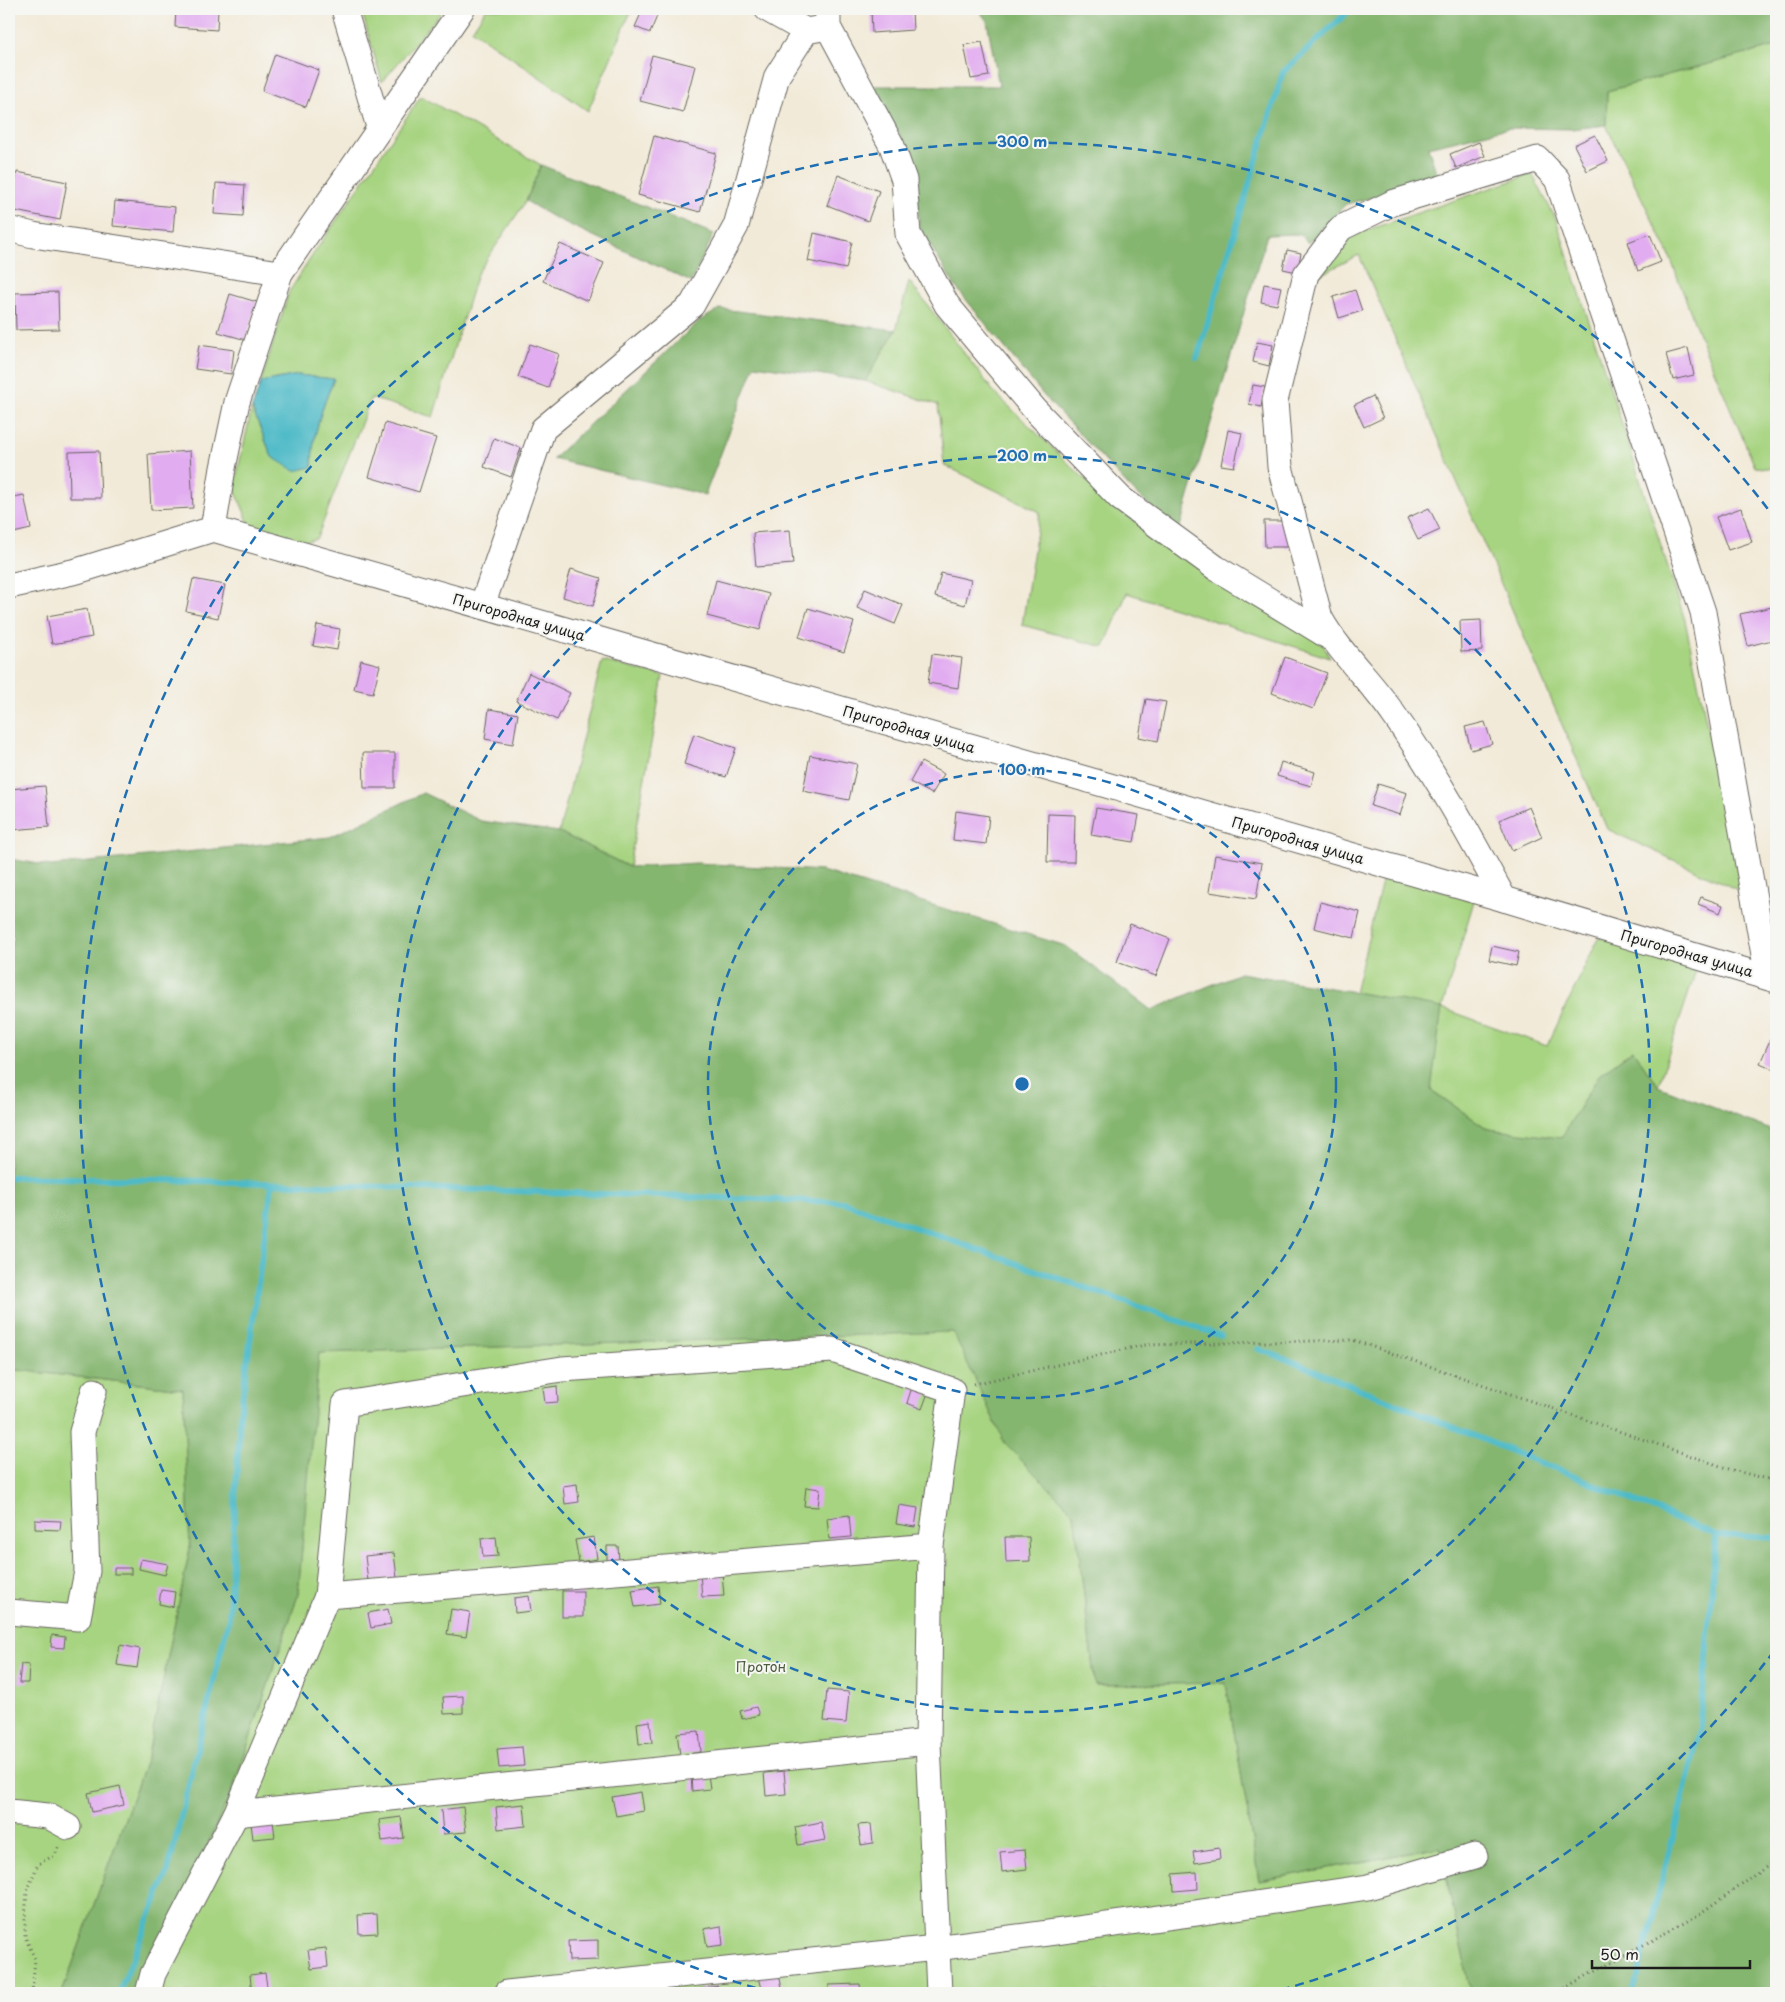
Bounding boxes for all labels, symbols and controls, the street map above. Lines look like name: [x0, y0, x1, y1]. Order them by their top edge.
text: 300 m: [997, 129, 1047, 152]
text: 200 m: [997, 443, 1047, 466]
street label: Пригородная улица: [450, 588, 588, 646]
street label: Пригородная улица: [840, 700, 978, 758]
text: 100 m: [999, 757, 1045, 780]
street label: Пригородная улица: [1229, 811, 1367, 869]
street label: Пригородная улица: [1618, 924, 1756, 982]
centre of rings: [1013, 1075, 1031, 1093]
park label: Протон: [736, 1656, 786, 1677]
scale bar: [1592, 1937, 1750, 1969]
text: 50 m: [1600, 1942, 1639, 1965]

